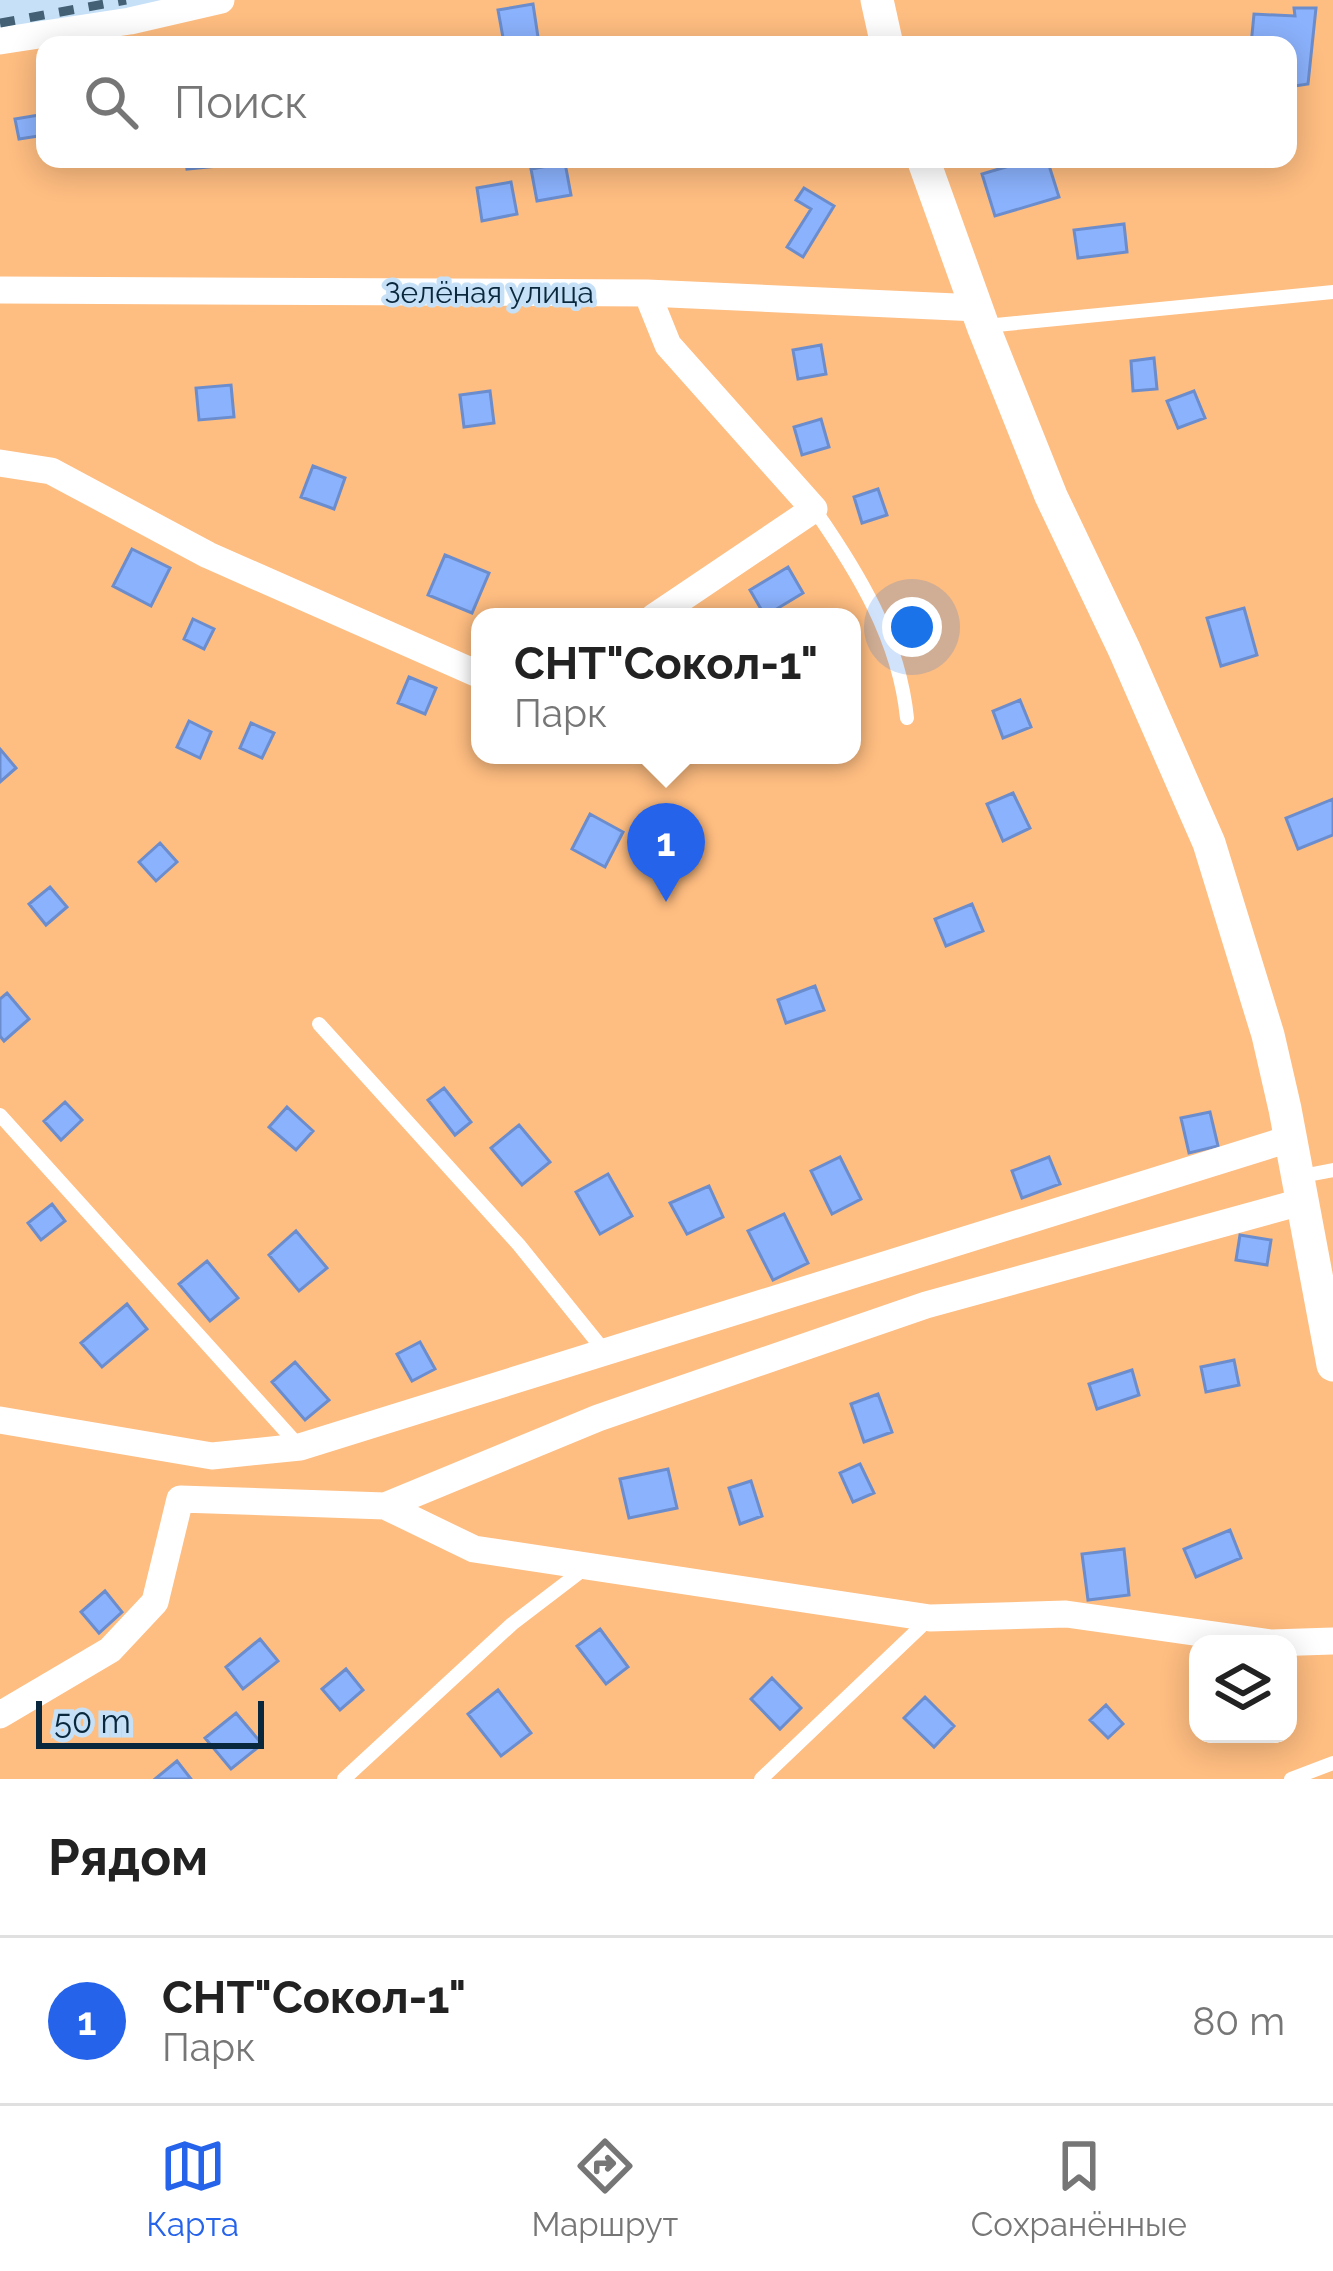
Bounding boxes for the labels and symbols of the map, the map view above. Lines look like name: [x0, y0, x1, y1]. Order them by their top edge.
street label: Зелёная улица: [384, 275, 594, 310]
your location: [882, 597, 942, 657]
pin: 1: [627, 803, 705, 902]
scale bar: [36, 1695, 264, 1748]

